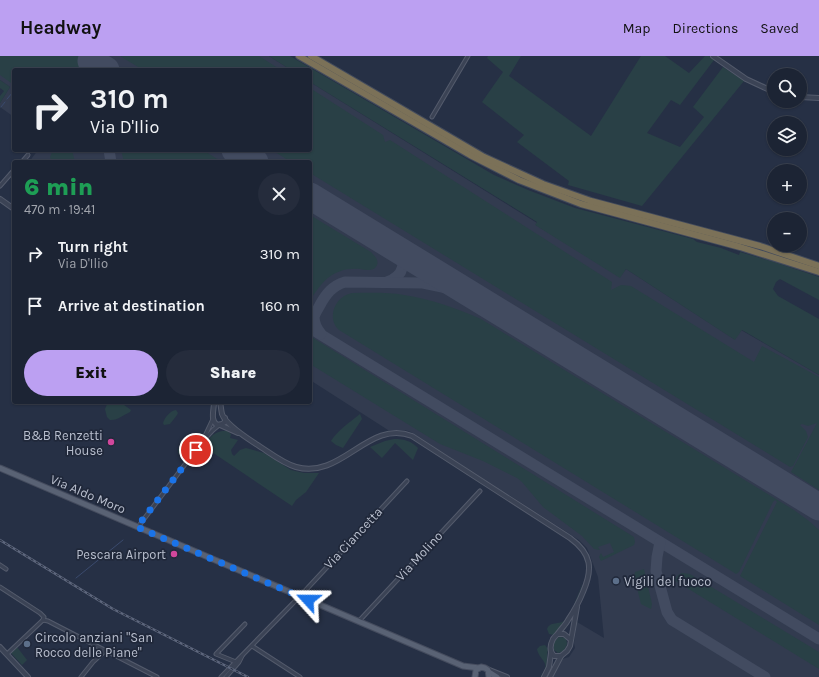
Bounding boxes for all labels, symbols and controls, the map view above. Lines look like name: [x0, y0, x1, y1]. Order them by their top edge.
text: Headway: [20, 17, 101, 39]
text: Map: [623, 20, 651, 37]
text: Directions: [673, 20, 738, 37]
text: Saved: [760, 20, 799, 37]
map controls: [767, 68, 807, 252]
button: search: [767, 68, 807, 108]
text: 310 m: [90, 82, 169, 115]
icon: right: [24, 84, 76, 136]
text: Via D'Ilio: [90, 116, 159, 138]
button: layers: [767, 116, 807, 156]
button: +: [767, 164, 807, 204]
text: 6 min: [24, 173, 93, 201]
button: close: [258, 173, 300, 215]
text: 470 m · 19:41: [24, 202, 95, 217]
button: −: [767, 212, 807, 252]
text: Turn right: [58, 238, 128, 256]
icon: right: [24, 243, 46, 265]
text: 310 m: [260, 245, 300, 263]
text: Via D'Ilio: [58, 256, 108, 271]
icon: arrive: [24, 295, 46, 317]
text: Arrive at destination: [58, 297, 205, 315]
text: 160 m: [260, 297, 300, 315]
button: Exit: [24, 350, 158, 396]
button: Share: [166, 350, 300, 396]
place label: B&B Renzetti House: [23, 428, 103, 458]
pin: [179, 433, 213, 467]
marker: B&B Renzetti House: [106, 437, 116, 447]
icon: arrive: [185, 439, 207, 461]
street label: Via Aldo Moro: [48, 471, 128, 517]
street label: Via Ciancetta: [321, 504, 385, 572]
street label: Via Molino: [392, 528, 446, 584]
place label: Pescara Airport: [76, 547, 166, 562]
marker: Pescara Airport: [169, 549, 179, 559]
place label: Vigili del fuoco: [624, 574, 711, 589]
marker: Vigili del fuoco: [611, 576, 621, 586]
position arrow: [287, 579, 329, 621]
place label: Circolo anziani "San Rocco delle Piane": [35, 630, 153, 660]
marker: Circolo anziani "San Rocco delle Piane": [22, 639, 32, 649]

